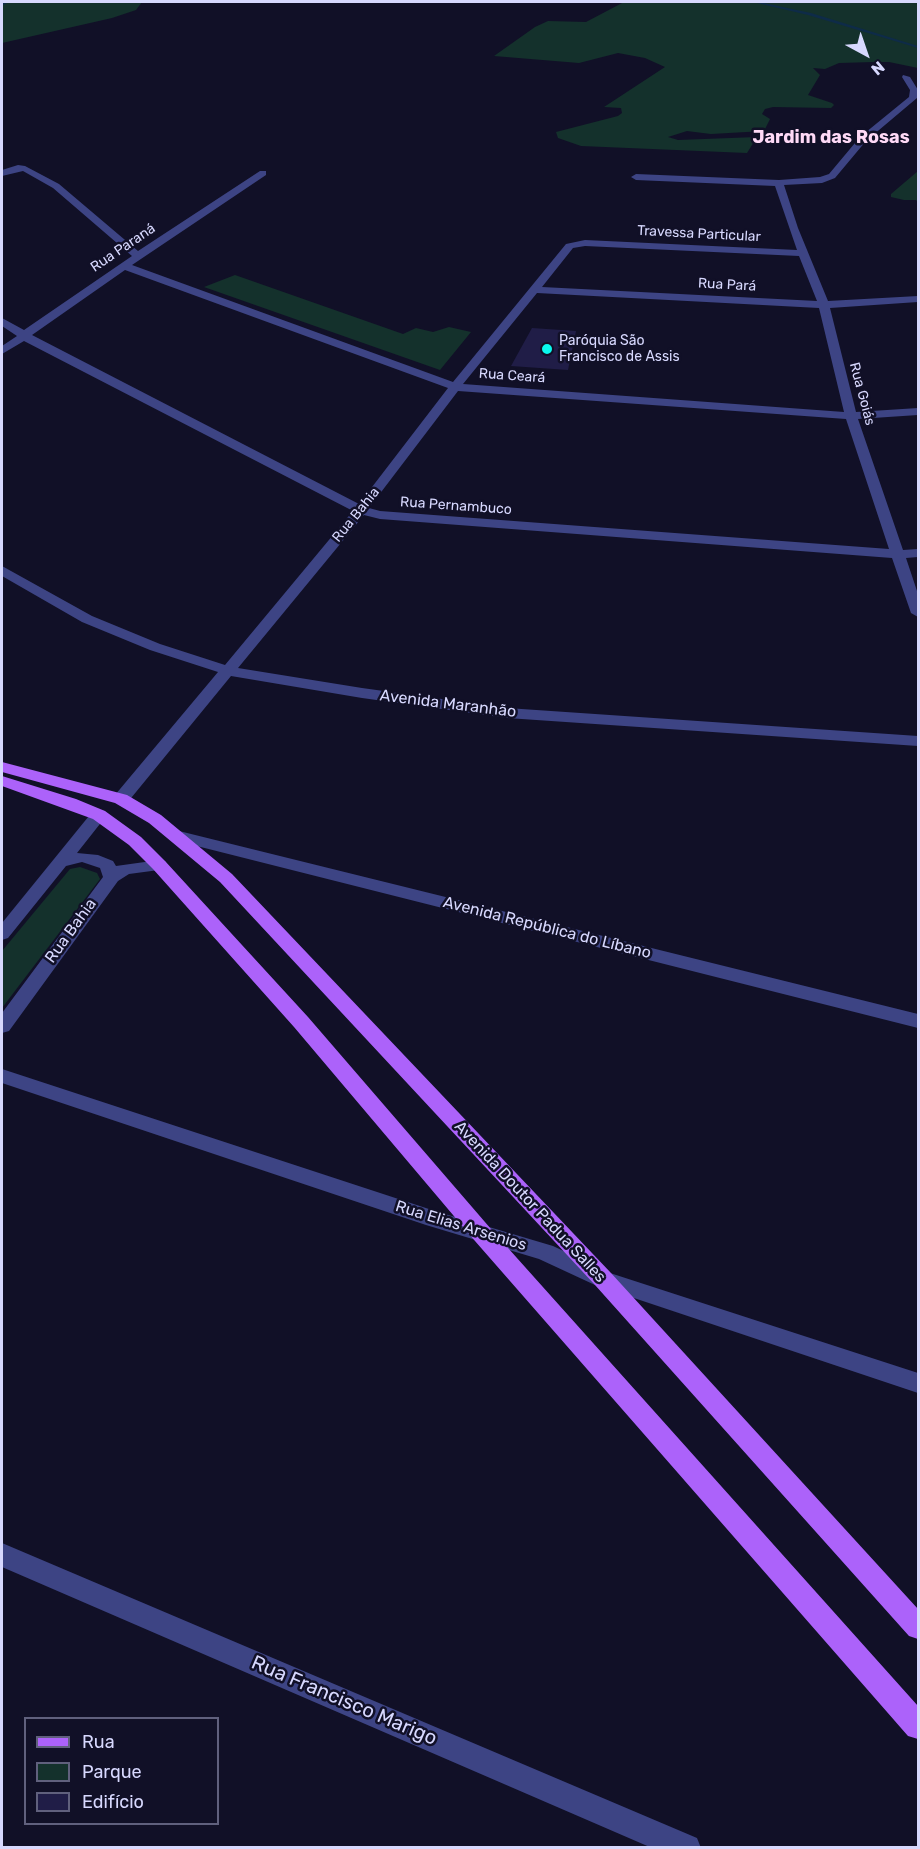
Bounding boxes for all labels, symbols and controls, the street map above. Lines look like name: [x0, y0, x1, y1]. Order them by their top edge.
north arrow: [836, 24, 896, 84]
text: N: [867, 57, 888, 79]
district label: Jardim das Rosas: [752, 127, 910, 149]
street label: Rua Paraná: [87, 220, 159, 276]
street label: Travessa Particular: [637, 222, 761, 246]
street label: Rua Pará: [697, 275, 757, 295]
place label: Paróquia São Francisco de Assis: [559, 333, 680, 366]
marker: Paróquia São Francisco de Assis: [540, 342, 554, 356]
street label: Rua Goiás: [846, 361, 878, 427]
street label: Rua Ceará: [478, 365, 546, 387]
street label: Rua Bahia: [329, 484, 383, 546]
street label: Rua Pernambuco: [400, 494, 512, 518]
street label: Avenida Maranhão: [379, 686, 517, 722]
street label: Avenida República do Líbano: [441, 893, 653, 963]
street label: Rua Bahia: [41, 895, 101, 967]
street label: Avenida Doutor Padua Salles: [450, 1117, 610, 1287]
street label: Rua Elias Arsenios: [393, 1197, 529, 1255]
street label: Rua Francisco Marigo: [248, 1651, 440, 1751]
legend: [24, 1717, 219, 1825]
text: Rua: [82, 1731, 115, 1753]
text: Parque: [82, 1761, 142, 1783]
text: Edifício: [82, 1791, 144, 1813]

